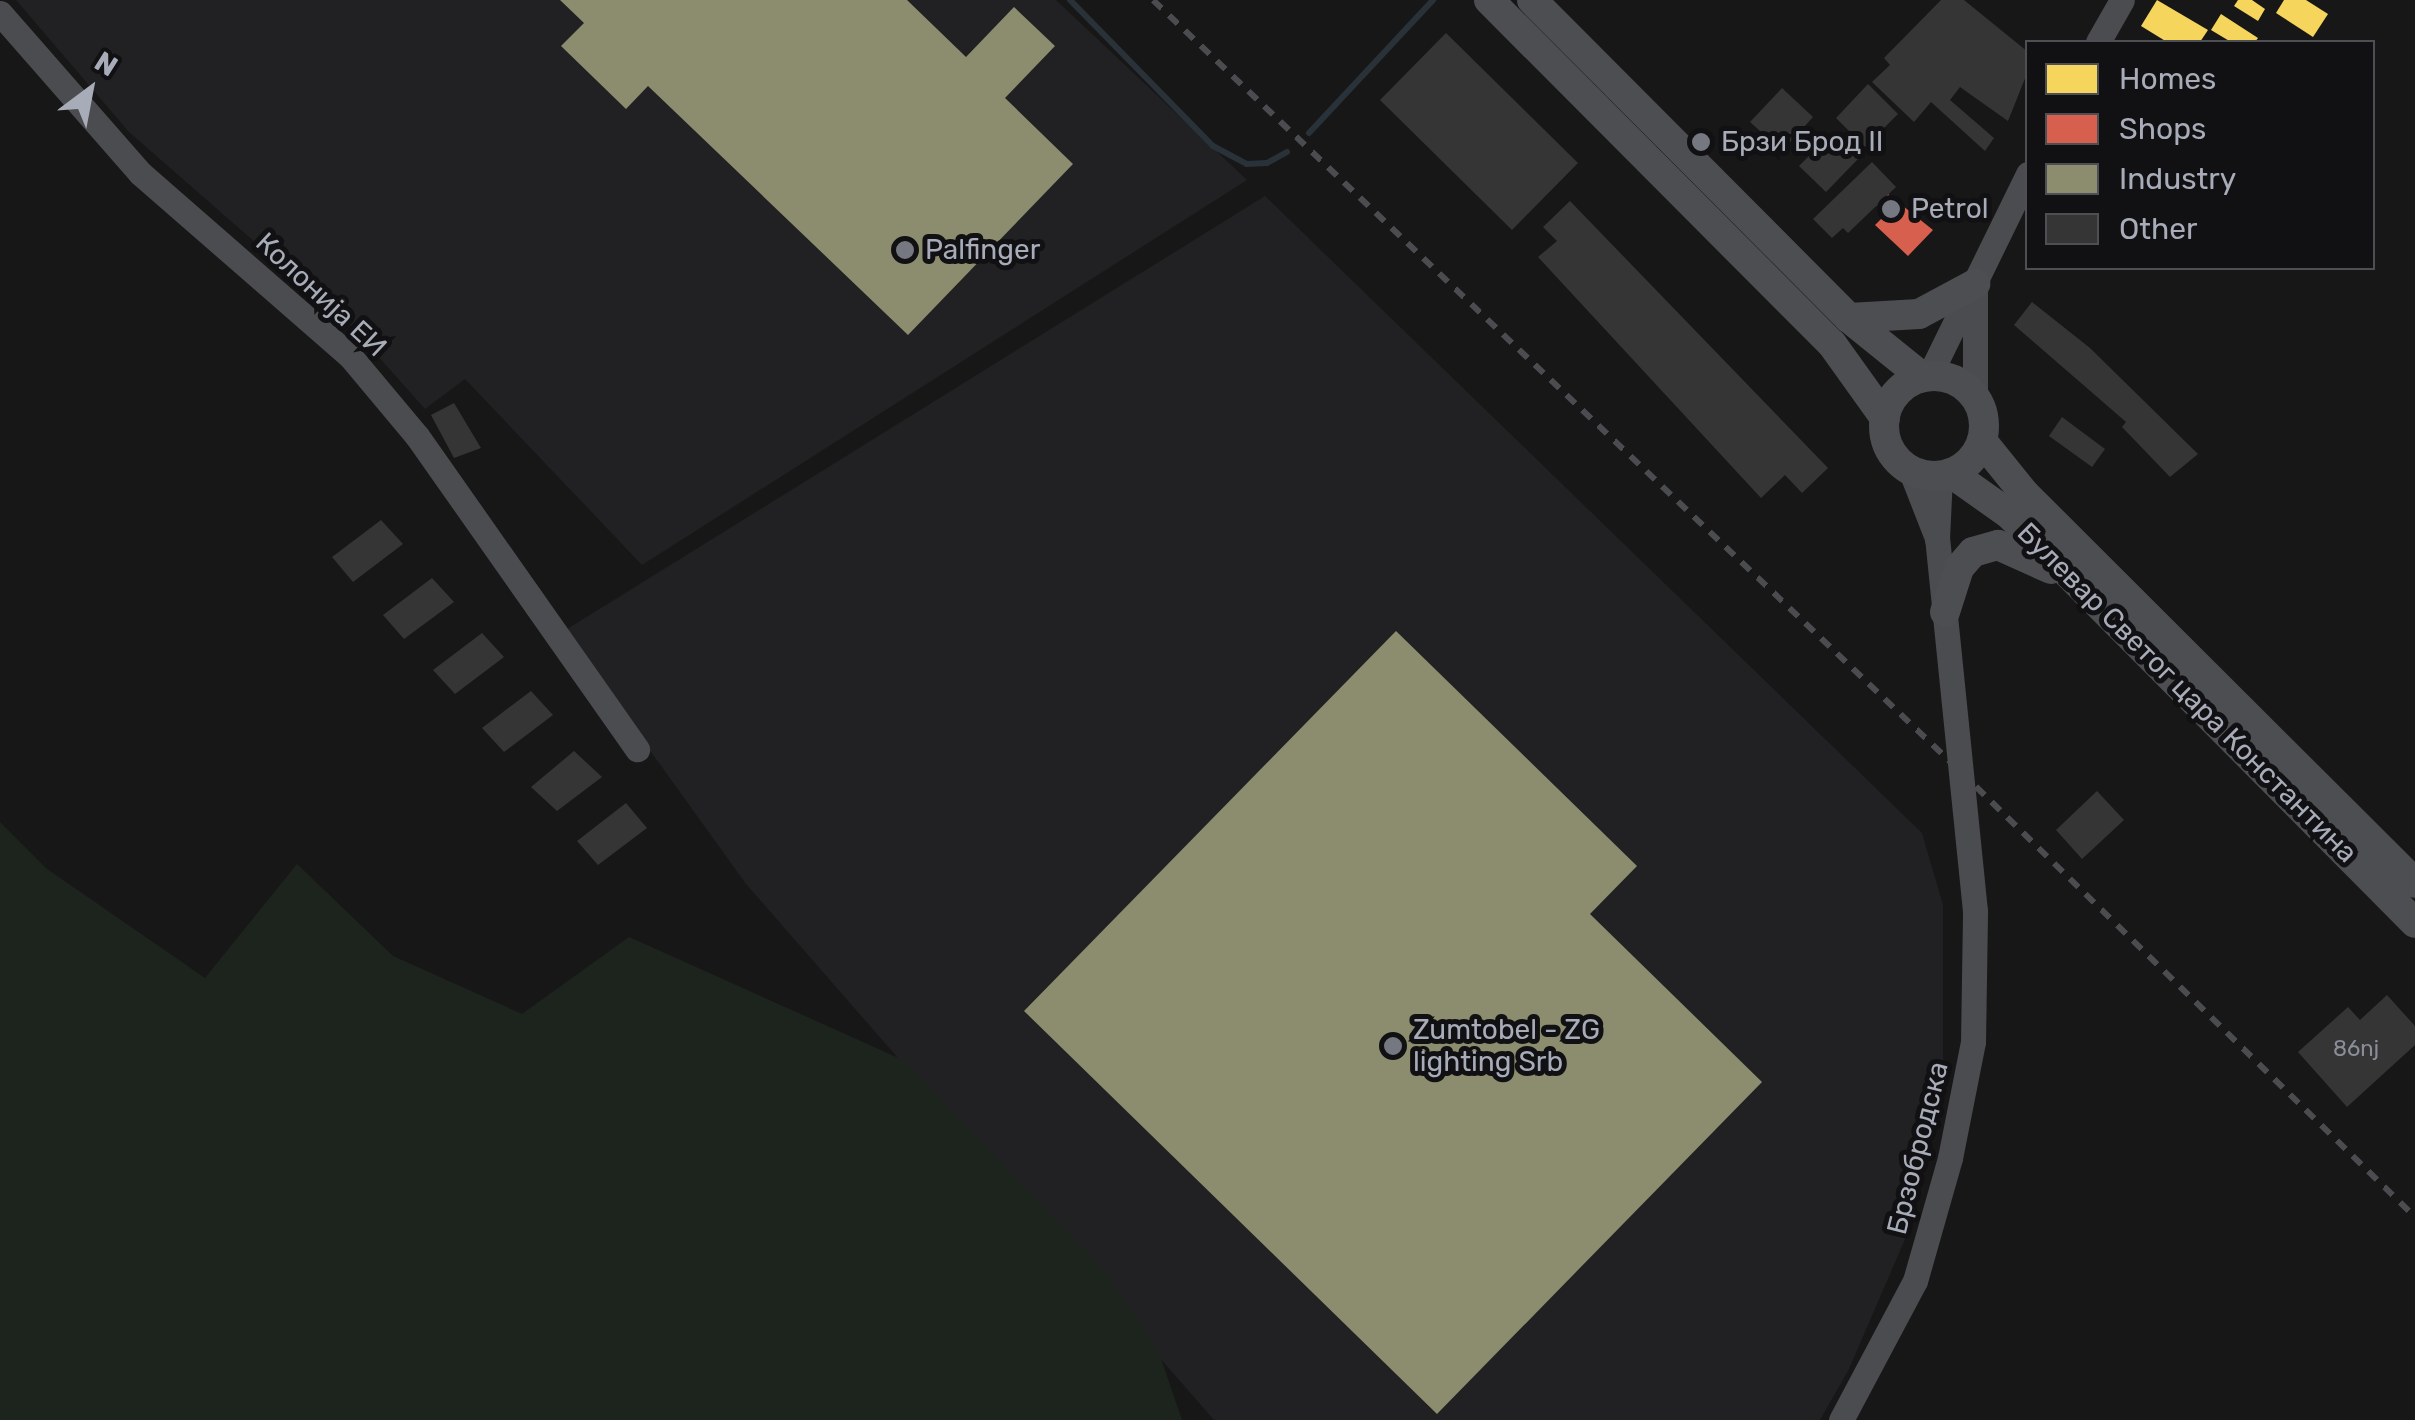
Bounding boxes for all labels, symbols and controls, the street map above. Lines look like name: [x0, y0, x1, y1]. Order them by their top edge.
north arrow: [40, 40, 140, 140]
legend: [2025, 40, 2375, 270]
text: N: [89, 45, 123, 83]
text: Homes: [2119, 61, 2216, 97]
text: Shops: [2119, 111, 2206, 147]
place label: Брзи Брод II: [1721, 125, 1883, 159]
marker: Брзи Брод II: [1690, 131, 1712, 153]
text: Industry: [2119, 161, 2236, 197]
place label: Petrol: [1911, 192, 1989, 226]
marker: Petrol: [1880, 198, 1902, 220]
text: Other: [2119, 211, 2198, 247]
street label: Колонија ЕИ: [249, 226, 393, 364]
place label: Palfinger: [925, 233, 1040, 267]
marker: Palfinger: [894, 239, 916, 261]
street label: Булевар Светог цара Константина: [2010, 516, 2364, 870]
place label: Zumtobel - ZG lighting Srb: [1413, 1013, 1600, 1079]
marker: Zumtobel - ZG lighting Srb: [1382, 1035, 1404, 1057]
house number: 86nj: [2333, 1036, 2379, 1062]
street label: Брзобродска: [1880, 1058, 1956, 1238]

